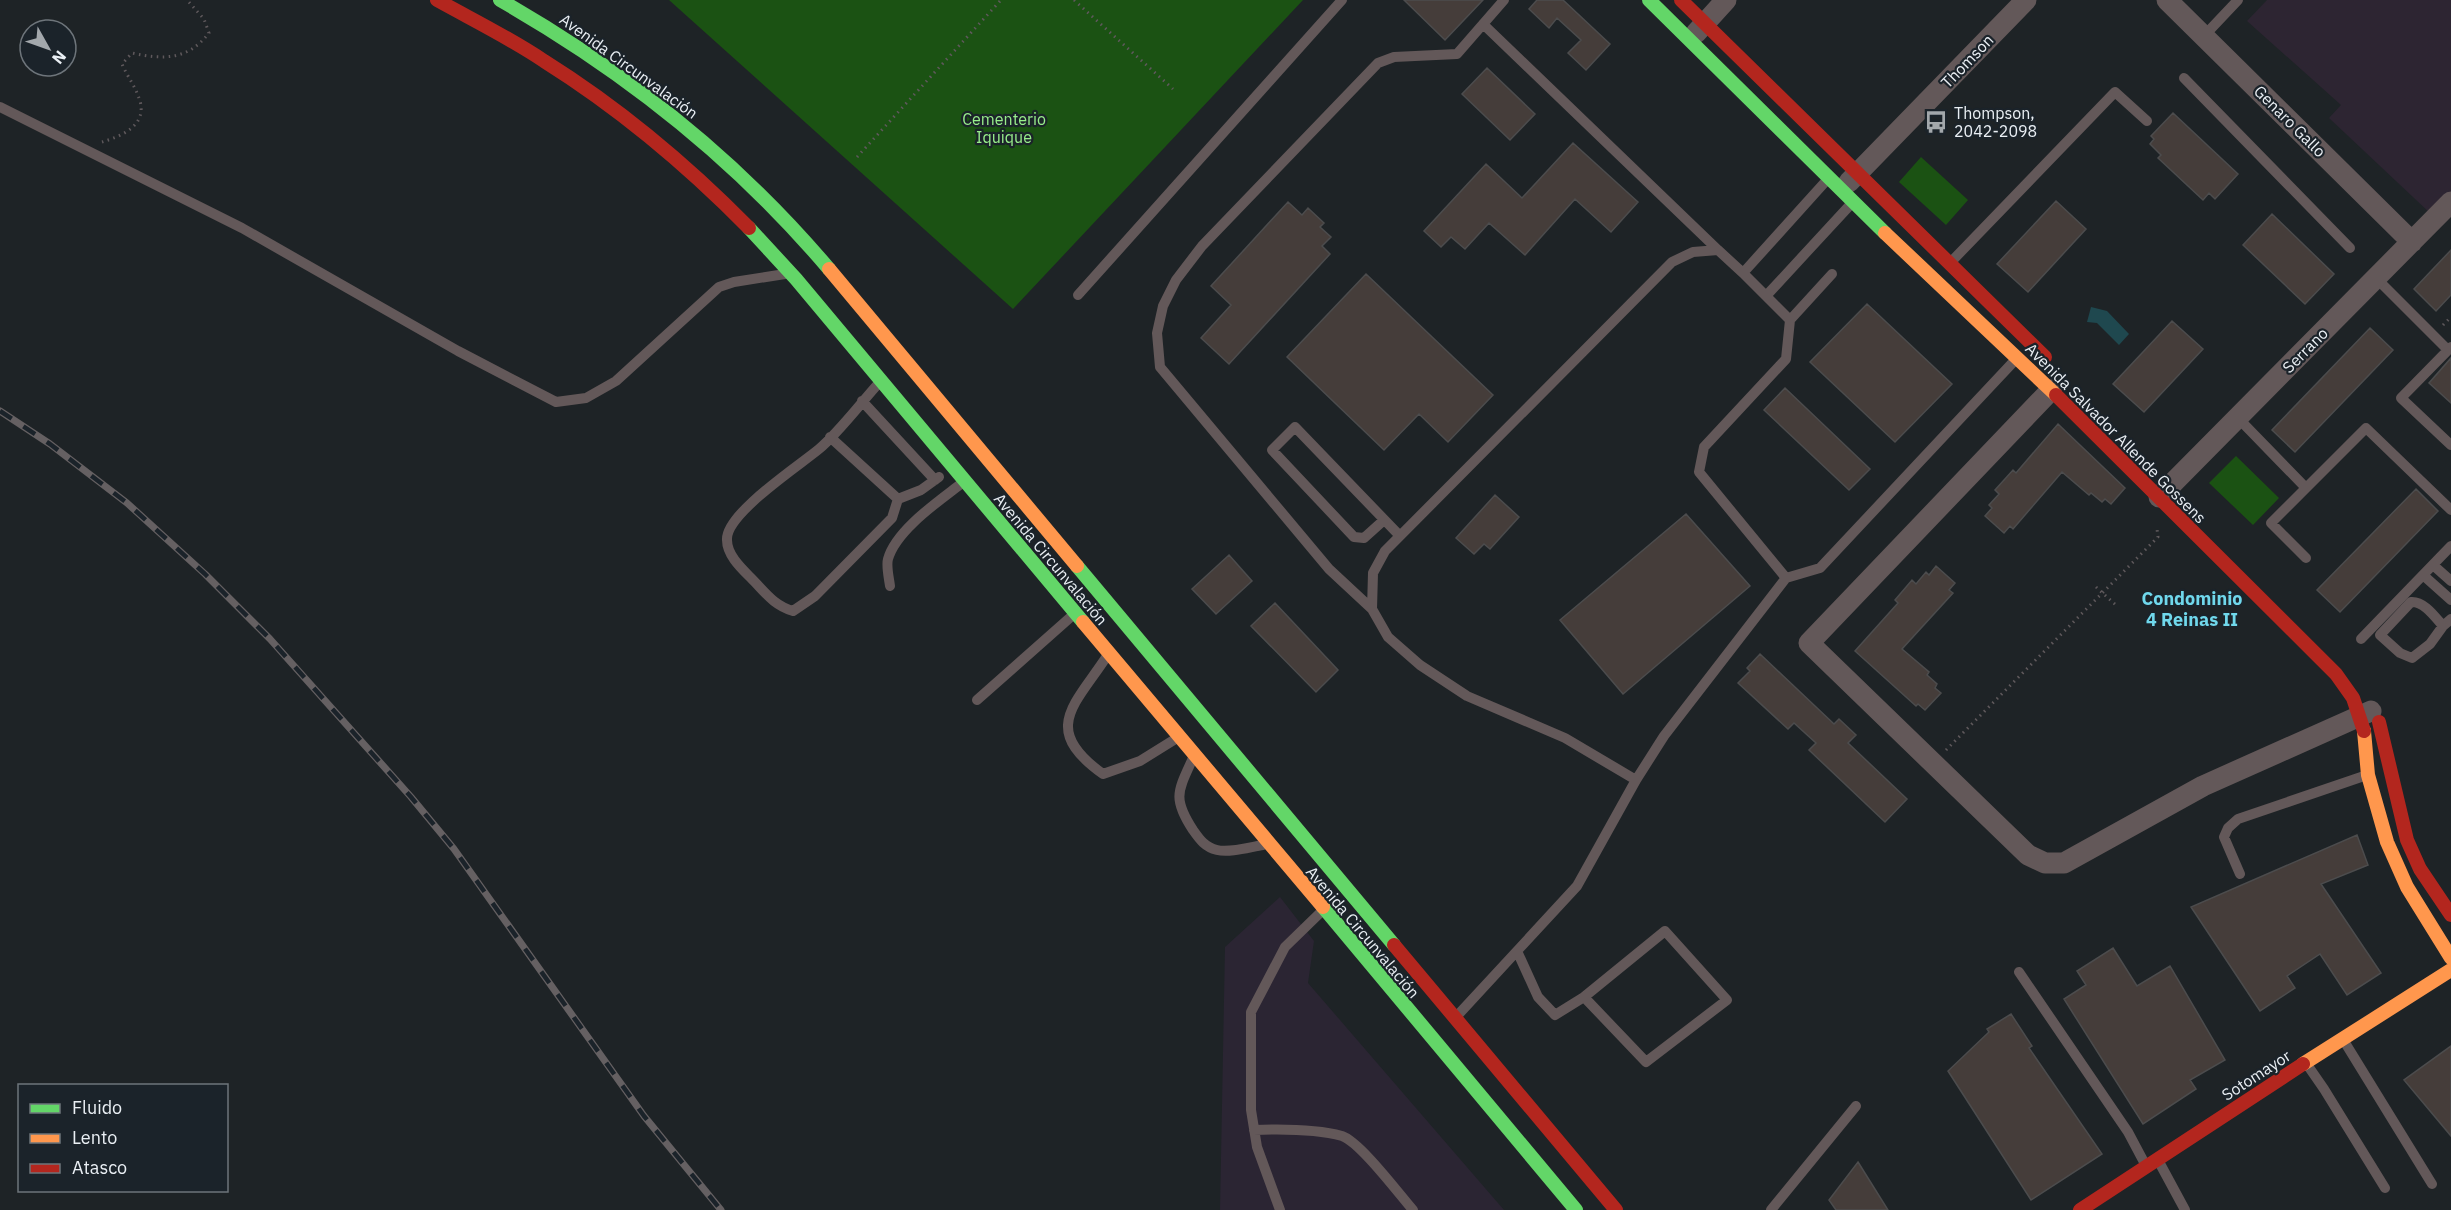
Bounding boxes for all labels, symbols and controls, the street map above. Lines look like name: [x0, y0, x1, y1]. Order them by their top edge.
street label: Avenida Circunvalación: [556, 9, 702, 123]
north arrow: [18, 18, 78, 78]
street label: Thomson: [1937, 30, 1997, 92]
text: N: [48, 47, 71, 69]
street label: Genaro Gallo: [2250, 81, 2330, 161]
place label: Thompson, 2042-2098: [1954, 103, 2037, 141]
park label: Cementerio Iquique: [962, 109, 1046, 147]
bus stop icon: Thompson, 2042-2098: [1923, 109, 1949, 135]
street label: Serrano: [2278, 323, 2332, 377]
street label: Avenida Salvador Allende Gossens: [2022, 339, 2210, 527]
street label: Avenida Circunvalación: [990, 489, 1112, 629]
district label: Condominio 4 Reinas II: [2142, 587, 2242, 631]
street label: Avenida Circunvalación: [1302, 862, 1424, 1002]
street label: Sotomayor: [2218, 1045, 2294, 1105]
legend: [18, 1084, 228, 1192]
text: Fluido: [72, 1096, 122, 1119]
text: Lento: [72, 1126, 117, 1149]
text: Atasco: [72, 1156, 127, 1179]

